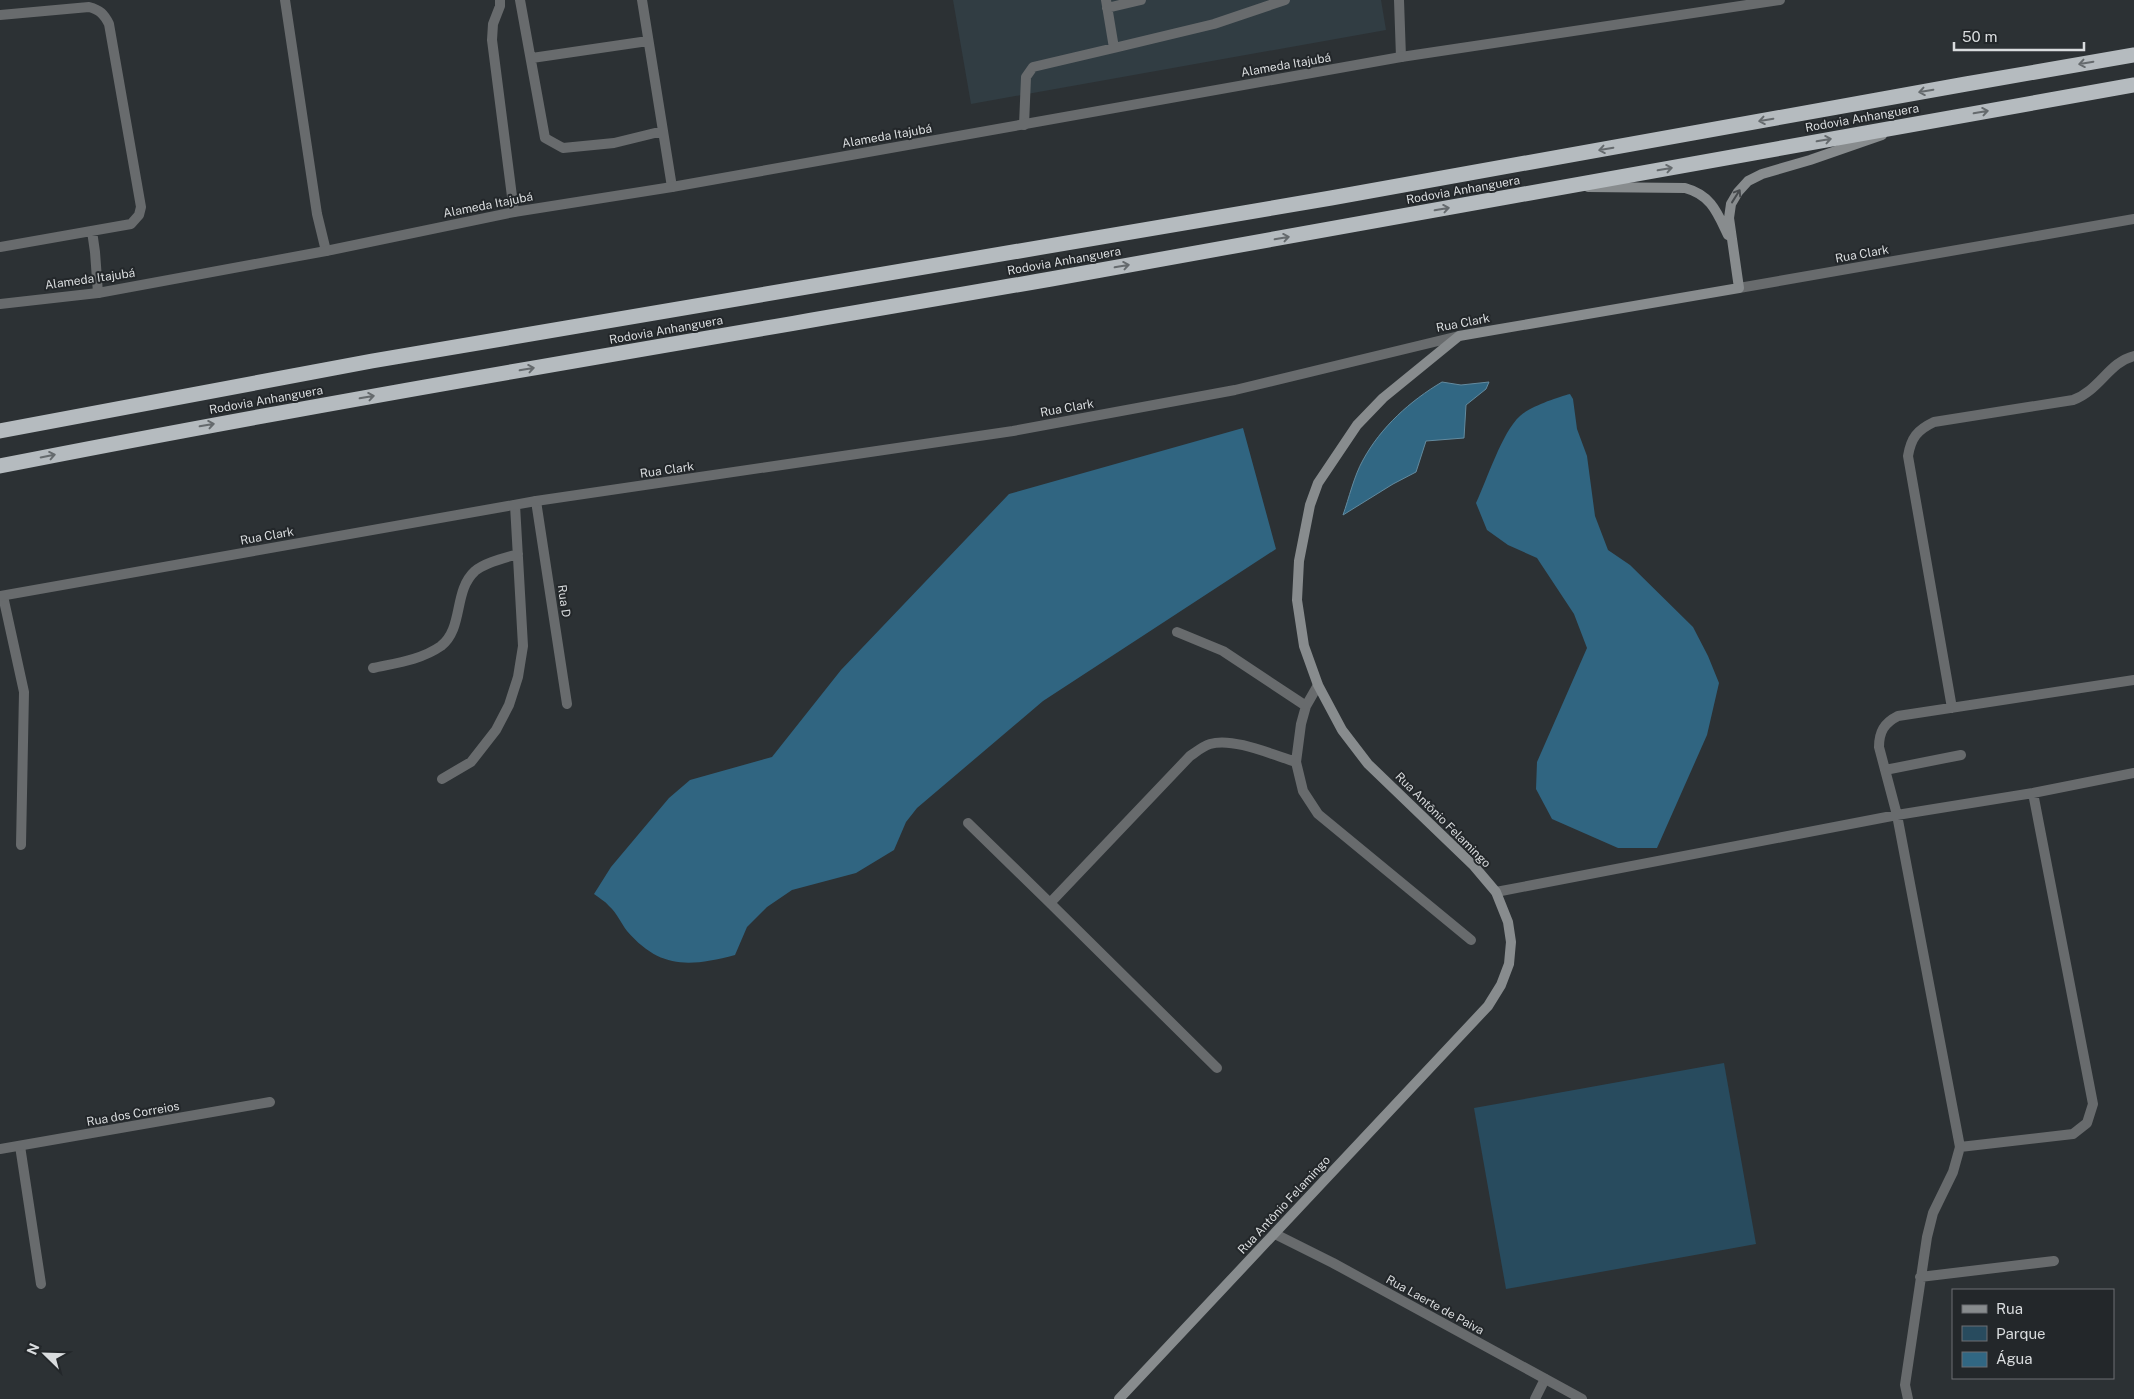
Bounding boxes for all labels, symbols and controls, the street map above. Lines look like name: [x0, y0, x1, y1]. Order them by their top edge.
scale bar: [1954, 20, 2084, 52]
text: 50 m: [1962, 28, 1997, 45]
street label: Alameda Itajubá: [1240, 50, 1332, 80]
one-way arrow: [2078, 59, 2094, 69]
one-way arrow: [1918, 86, 1934, 96]
street label: Rodovia Anhanguera: [1804, 101, 1920, 135]
one-way arrow: [1973, 106, 1989, 116]
one-way arrow: [1758, 115, 1774, 125]
street label: Alameda Itajubá: [841, 121, 933, 151]
one-way arrow: [1816, 134, 1832, 144]
one-way arrow: [1598, 144, 1614, 154]
one-way arrow: [1656, 163, 1672, 173]
street label: Rodovia Anhanguera: [1405, 173, 1521, 207]
street label: Alameda Itajubá: [442, 189, 534, 221]
one-way arrow: [1730, 189, 1741, 203]
one-way arrow: [1434, 204, 1450, 214]
one-way arrow: [1274, 233, 1290, 243]
street label: Rua Clark: [1834, 242, 1890, 266]
street label: Rodovia Anhanguera: [1006, 244, 1122, 278]
one-way arrow: [1114, 261, 1130, 271]
street label: Alameda Itajubá: [44, 266, 136, 292]
street label: Rua Clark: [1435, 311, 1491, 335]
street label: Rodovia Anhanguera: [608, 313, 724, 347]
one-way arrow: [519, 363, 535, 373]
street label: Rodovia Anhanguera: [208, 383, 324, 417]
one-way arrow: [359, 391, 375, 401]
street label: Rua Clark: [1039, 396, 1095, 420]
one-way arrow: [199, 420, 215, 430]
one-way arrow: [39, 451, 55, 461]
street label: Rua Clark: [639, 459, 695, 481]
street label: Rua Clark: [239, 524, 295, 548]
street label: Rua D: [555, 584, 573, 618]
street label: Rua Antônio Felamingo: [1392, 769, 1494, 871]
street label: Rua dos Correios: [85, 1099, 181, 1129]
street label: Rua Antônio Felamingo: [1235, 1153, 1333, 1257]
street label: Rua Laerte de Paiva: [1384, 1272, 1486, 1338]
legend: [1952, 1289, 2114, 1379]
text: Rua: [1996, 1300, 2023, 1317]
text: Parque: [1996, 1325, 2046, 1342]
north arrow: [20, 1329, 70, 1379]
text: N: [24, 1341, 43, 1357]
text: Água: [1996, 1350, 2033, 1367]

